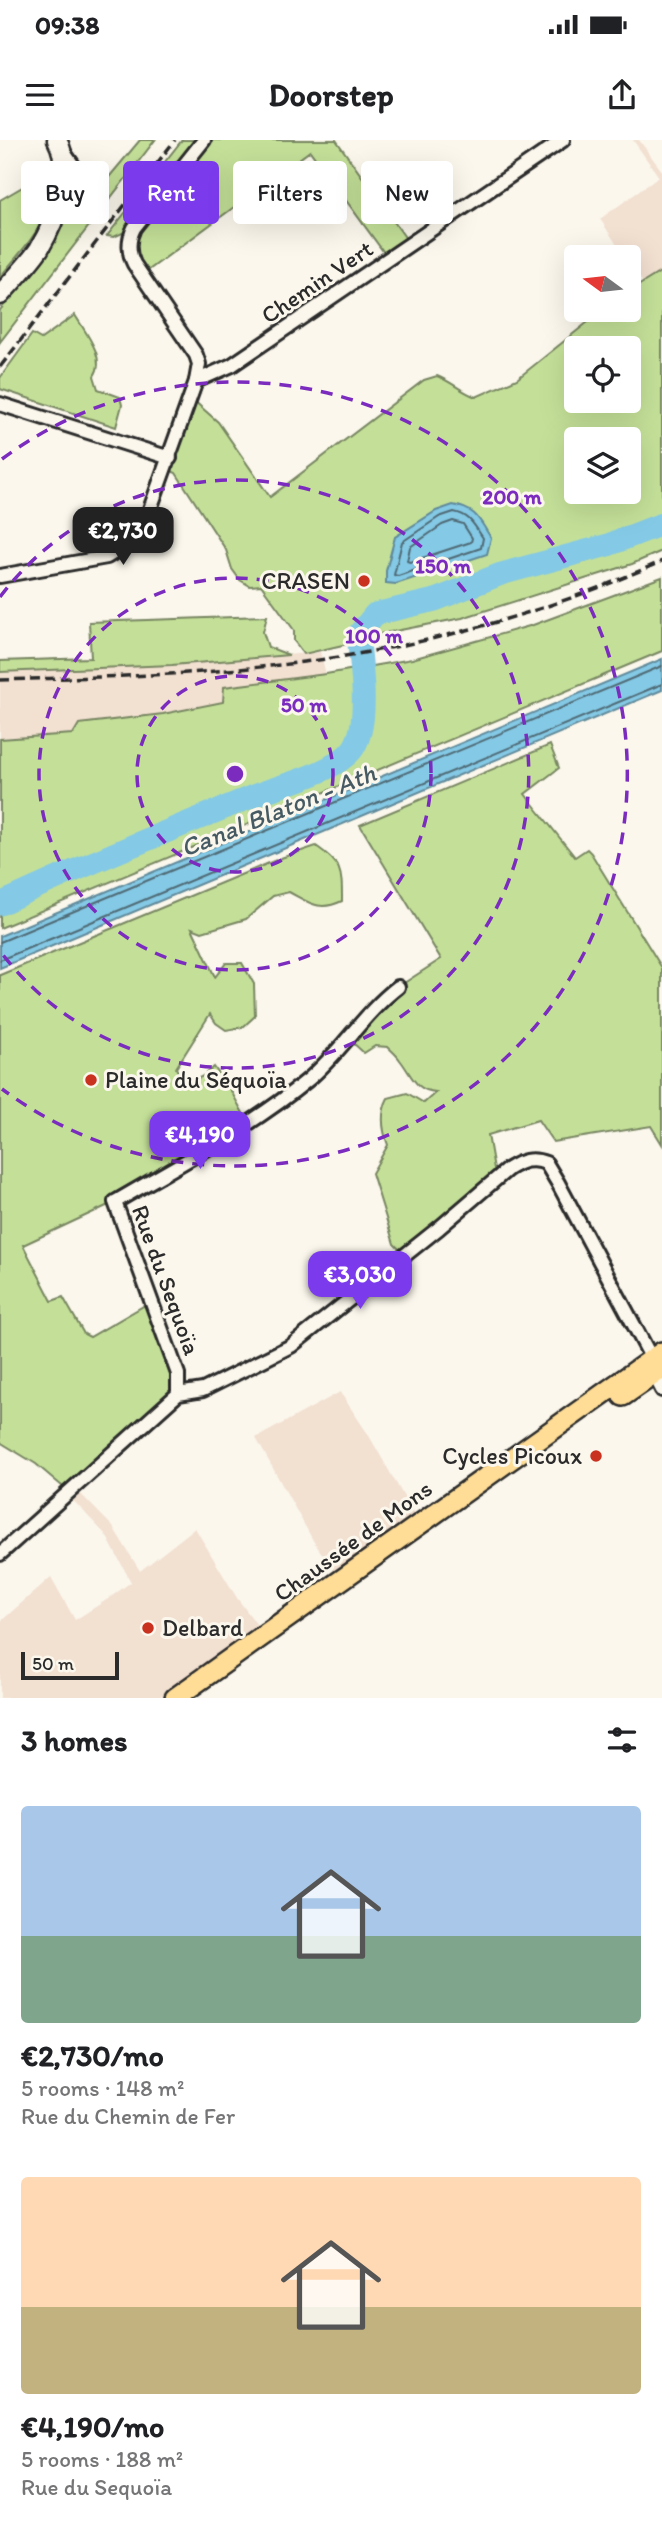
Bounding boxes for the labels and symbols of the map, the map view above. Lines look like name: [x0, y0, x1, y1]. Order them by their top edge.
street label: Chemin Vert: [255, 234, 378, 330]
north arrow: [564, 245, 640, 322]
text: 200 m: [482, 484, 542, 509]
pin: €2,730: [66, 508, 180, 567]
text: 150 m: [415, 553, 471, 578]
place label: CRASEN: [261, 566, 350, 595]
marker: CRASEN: [356, 573, 372, 589]
text: 100 m: [345, 623, 403, 648]
text: 50 m: [281, 692, 328, 717]
water label: Canal Blaton - Ath: [176, 756, 381, 864]
centre of rings: [223, 762, 247, 786]
place label: Plaine du Séquoïa: [105, 1065, 287, 1094]
marker: Plaine du Séquoïa: [83, 1072, 99, 1088]
pin: €4,190: [143, 1112, 257, 1171]
street label: Rue du Sequoïa: [126, 1201, 207, 1359]
pin: €3,030: [303, 1252, 417, 1311]
place label: Cycles Picoux: [442, 1441, 582, 1470]
marker: Cycles Picoux: [588, 1448, 604, 1464]
street label: Chaussée de Mons: [268, 1473, 437, 1608]
place label: Delbard: [162, 1613, 243, 1642]
marker: Delbard: [140, 1620, 156, 1636]
scale bar: [21, 1649, 119, 1681]

